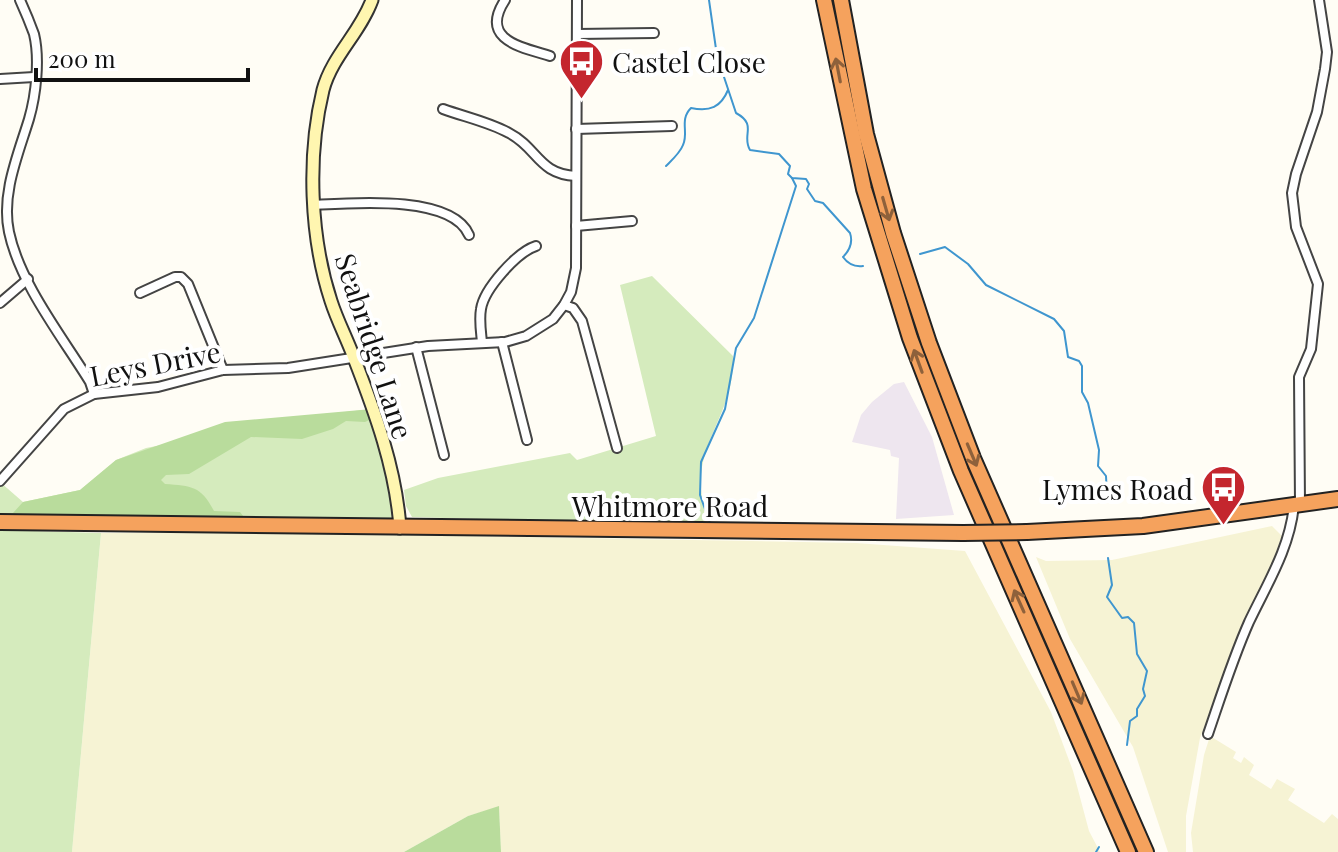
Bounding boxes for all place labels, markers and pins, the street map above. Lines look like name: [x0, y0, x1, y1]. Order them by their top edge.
bus stop icon: Castel Close: [557, 37, 605, 100]
place label: Castel Close: [612, 43, 766, 80]
bus stop icon: Lymes Road: [1200, 464, 1248, 527]
place label: Lymes Road: [1042, 470, 1193, 507]

